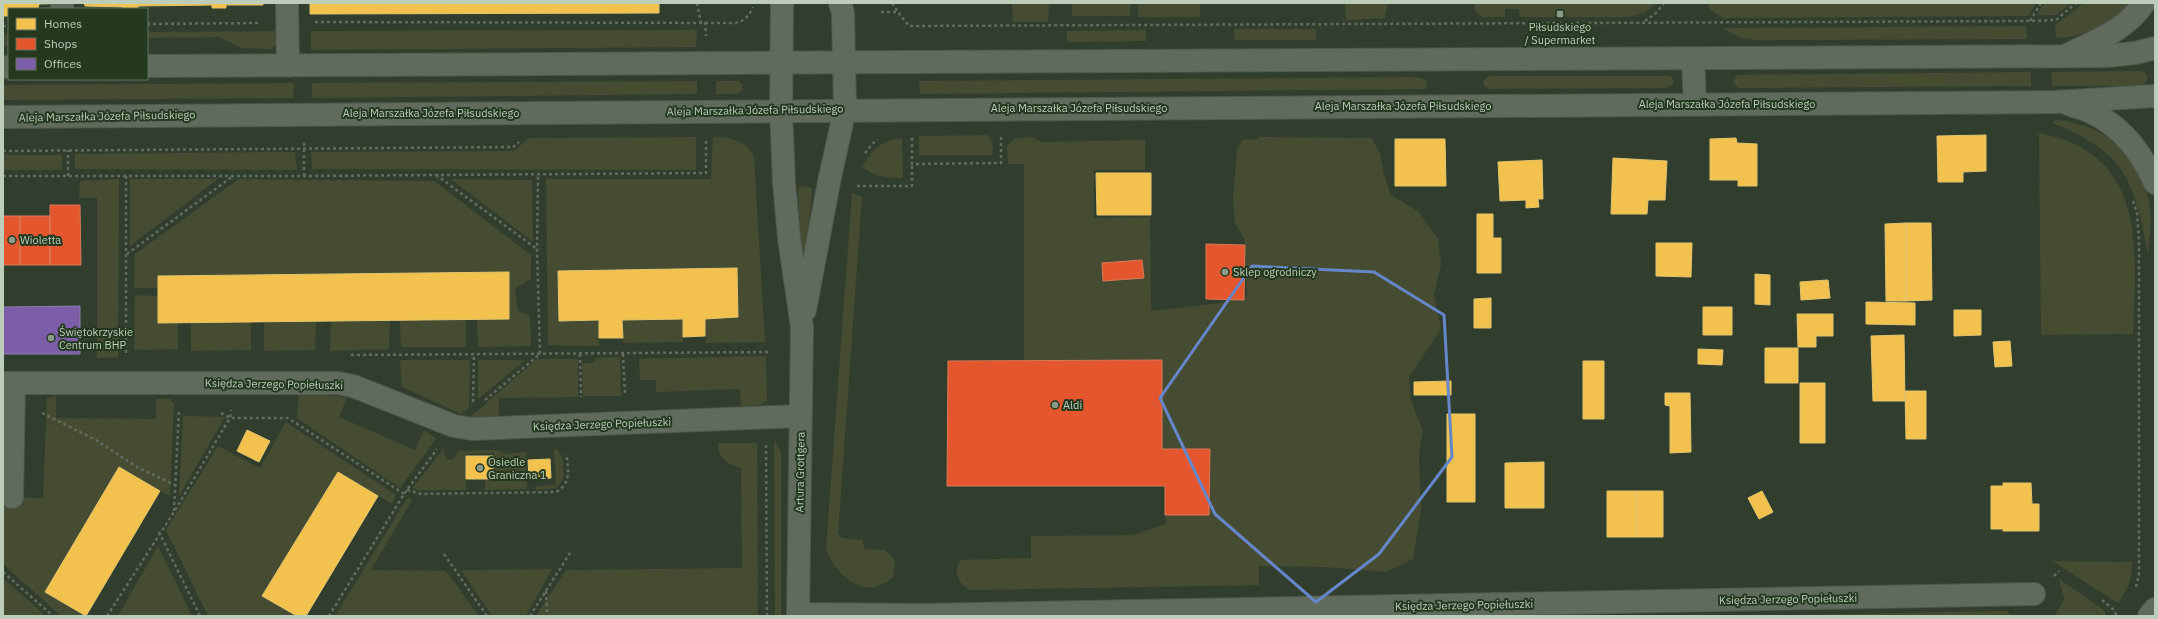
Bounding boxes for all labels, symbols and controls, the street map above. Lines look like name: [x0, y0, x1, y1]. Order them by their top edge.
legend: [8, 8, 148, 80]
marker: Piłsudskiego / Supermarket: [1555, 9, 1565, 19]
text: Homes: [44, 16, 82, 31]
place label: Piłsudskiego / Supermarket: [1525, 20, 1596, 47]
text: Shops: [44, 36, 77, 51]
text: Offices: [44, 56, 82, 71]
street label: Aleja Marszałka Józefa Piłsudskiego: [1639, 97, 1815, 111]
street label: Aleja Marszałka Józefa Piłsudskiego: [1315, 99, 1491, 113]
street label: Aleja Marszałka Józefa Piłsudskiego: [667, 101, 843, 119]
street label: Aleja Marszałka Józefa Piłsudskiego: [991, 101, 1167, 115]
street label: Aleja Marszałka Józefa Piłsudskiego: [343, 106, 519, 120]
street label: Aleja Marszałka Józefa Piłsudskiego: [19, 107, 195, 125]
place label: Wioletta: [20, 233, 61, 247]
marker: Wioletta: [7, 235, 17, 245]
place label: Sklep ogrodniczy: [1233, 265, 1317, 279]
marker: Sklep ogrodniczy: [1220, 267, 1230, 277]
place label: Świętokrzyskie Centrum BHP: [59, 325, 133, 352]
marker: Świętokrzyskie Centrum BHP: [46, 333, 56, 343]
street label: Księdza Jerzego Popiełuszki: [205, 376, 343, 392]
place label: Aldi: [1063, 398, 1082, 412]
marker: Aldi: [1050, 400, 1060, 410]
street label: Księdza Jerzego Popiełuszki: [533, 415, 671, 433]
street label: Artura Grottgera: [792, 431, 808, 512]
place label: Osiedle Graniczna 1: [488, 455, 547, 482]
marker: Osiedle Graniczna 1: [475, 463, 485, 473]
street label: Księdza Jerzego Popiełuszki: [1719, 591, 1857, 607]
street label: Księdza Jerzego Popiełuszki: [1395, 597, 1533, 613]

